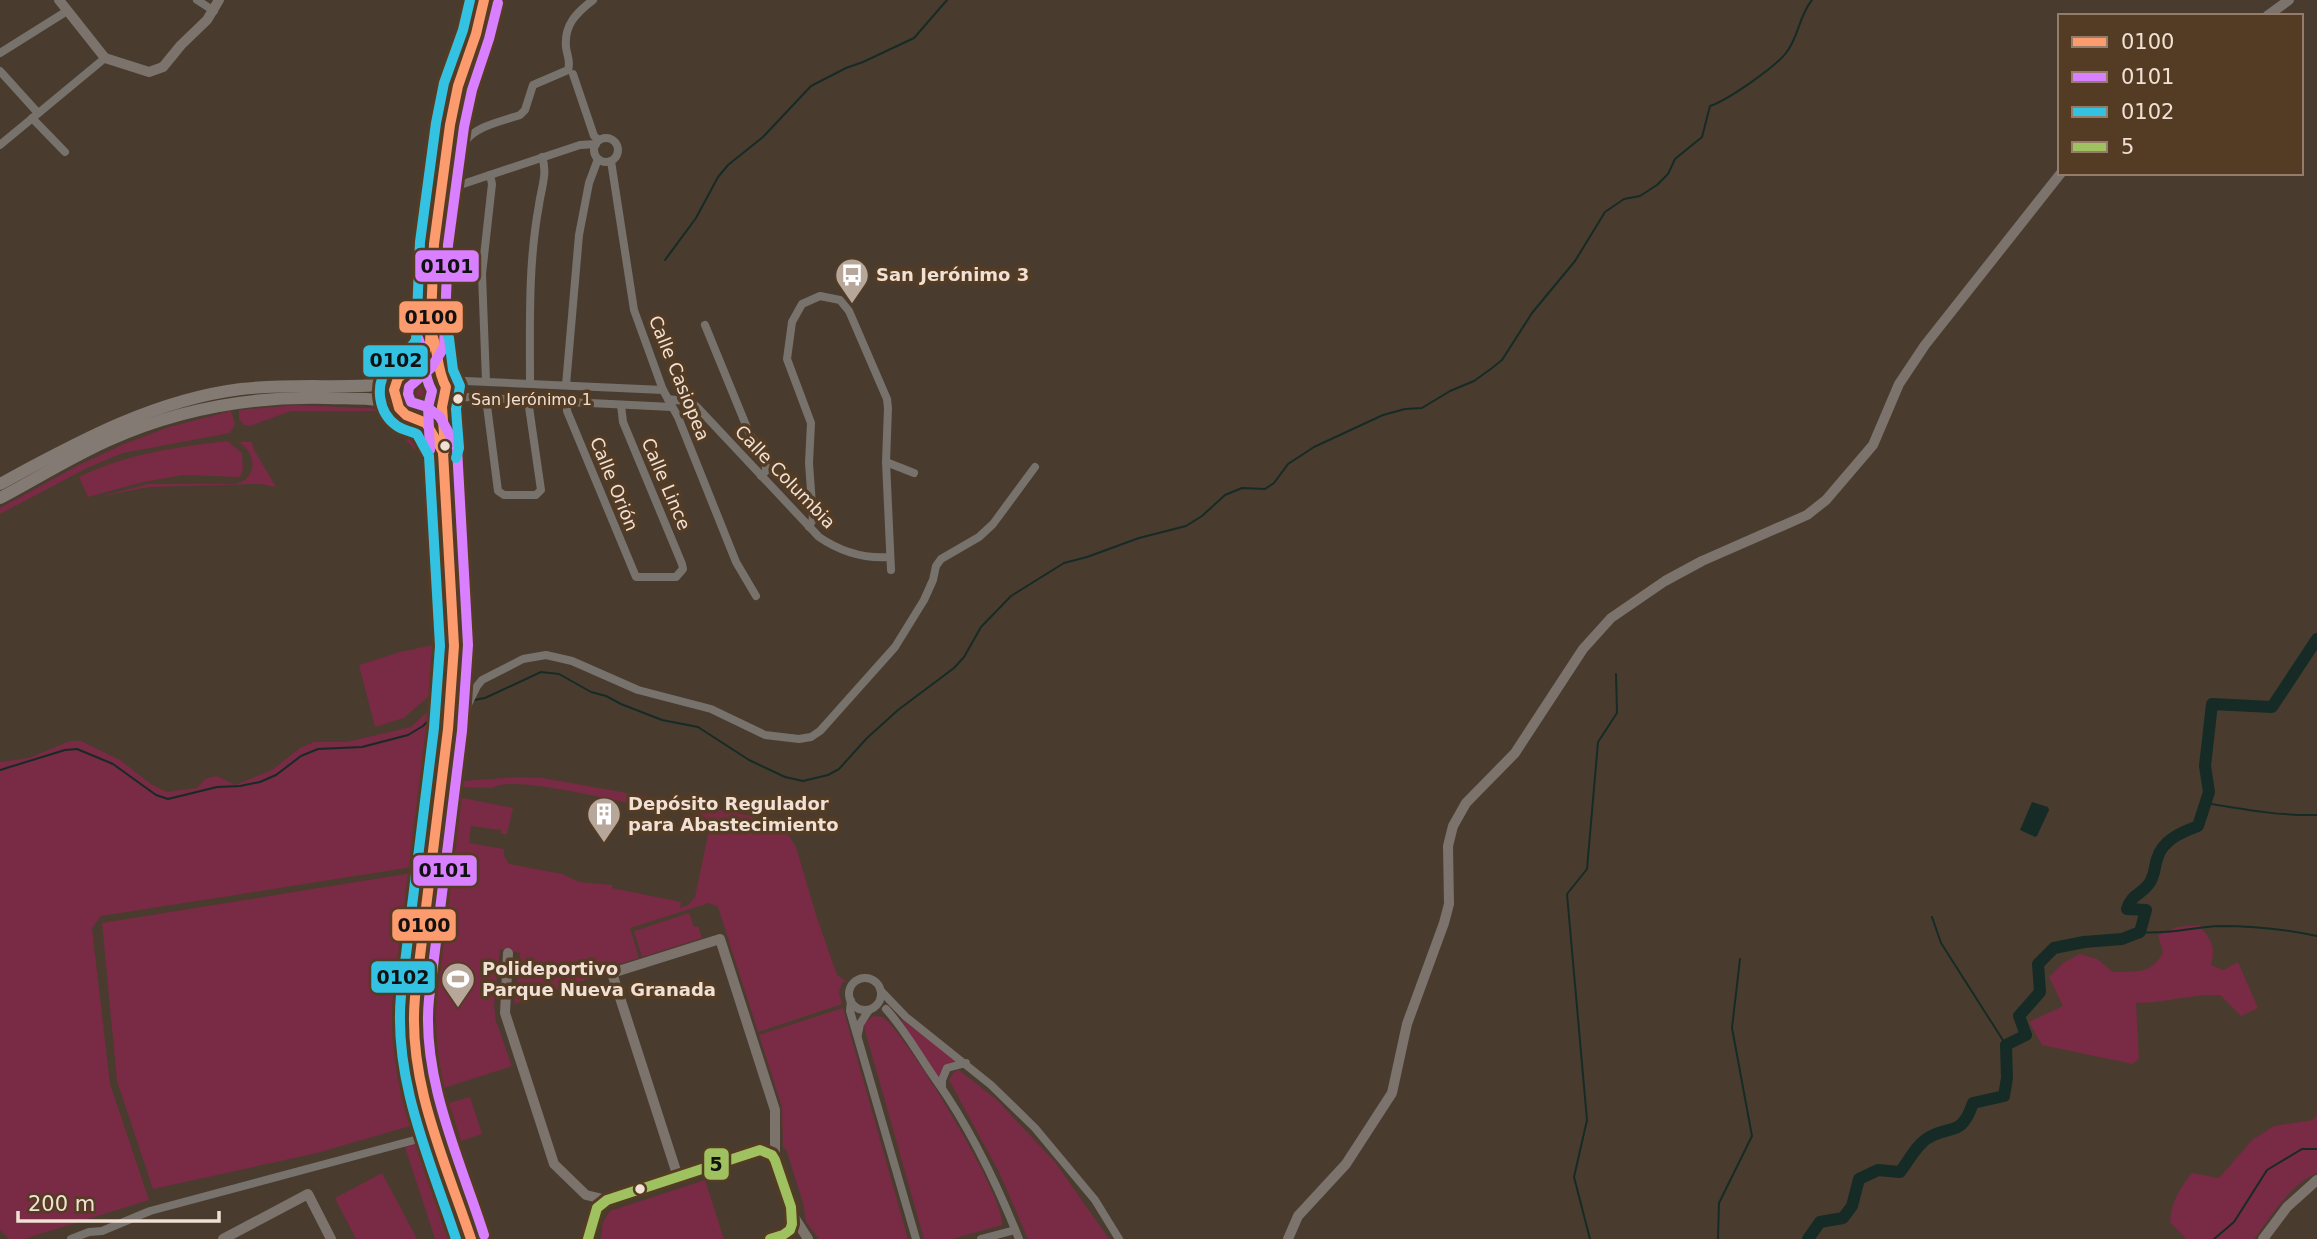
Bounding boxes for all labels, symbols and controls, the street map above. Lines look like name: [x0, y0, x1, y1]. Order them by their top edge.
legend: [2058, 14, 2303, 175]
text: 0100: [2121, 30, 2174, 54]
text: 0101: [2121, 65, 2174, 89]
text: 0102: [2121, 100, 2174, 124]
text: 5: [2121, 135, 2134, 159]
line badge: 0101: [414, 249, 480, 283]
text: 0101: [421, 255, 473, 277]
bus stop icon: San Jerónimo 3: [833, 256, 871, 305]
place label: San Jerónimo 3: [876, 264, 1029, 285]
line badge: 0100: [398, 300, 464, 334]
text: 0100: [405, 306, 457, 328]
street label: Calle Casiopea: [645, 312, 714, 443]
line badge: 0102: [362, 344, 429, 378]
text: 0102: [370, 349, 422, 371]
place label: San Jerónimo 1: [471, 390, 592, 409]
marker: San Jerónimo 1: [451, 392, 465, 406]
street label: Calle Columbia: [731, 421, 840, 533]
street label: Calle Orión: [586, 434, 643, 534]
street label: Calle Lince: [638, 435, 695, 533]
unlabelled marker: [438, 439, 452, 453]
place label: Depósito Regulador para Abastecimiento: [628, 793, 839, 835]
building icon: Depósito Regulador para Abastecimiento: [585, 795, 623, 844]
line badge: 0101: [412, 854, 478, 887]
text: 0101: [419, 859, 471, 881]
line badge: 0100: [391, 908, 457, 942]
text: 0100: [398, 914, 450, 936]
place label: Polideportivo Parque Nueva Granada: [482, 958, 716, 1000]
line badge: 0102: [370, 960, 436, 994]
sports icon: Polideportivo Parque Nueva Granada: [439, 960, 477, 1009]
text: 0102: [377, 966, 429, 988]
line badge: 5: [703, 1147, 730, 1181]
text: 5: [709, 1153, 723, 1175]
scale bar: [18, 1180, 219, 1224]
unlabelled marker: [633, 1182, 647, 1196]
text: 200 m: [28, 1192, 95, 1216]

